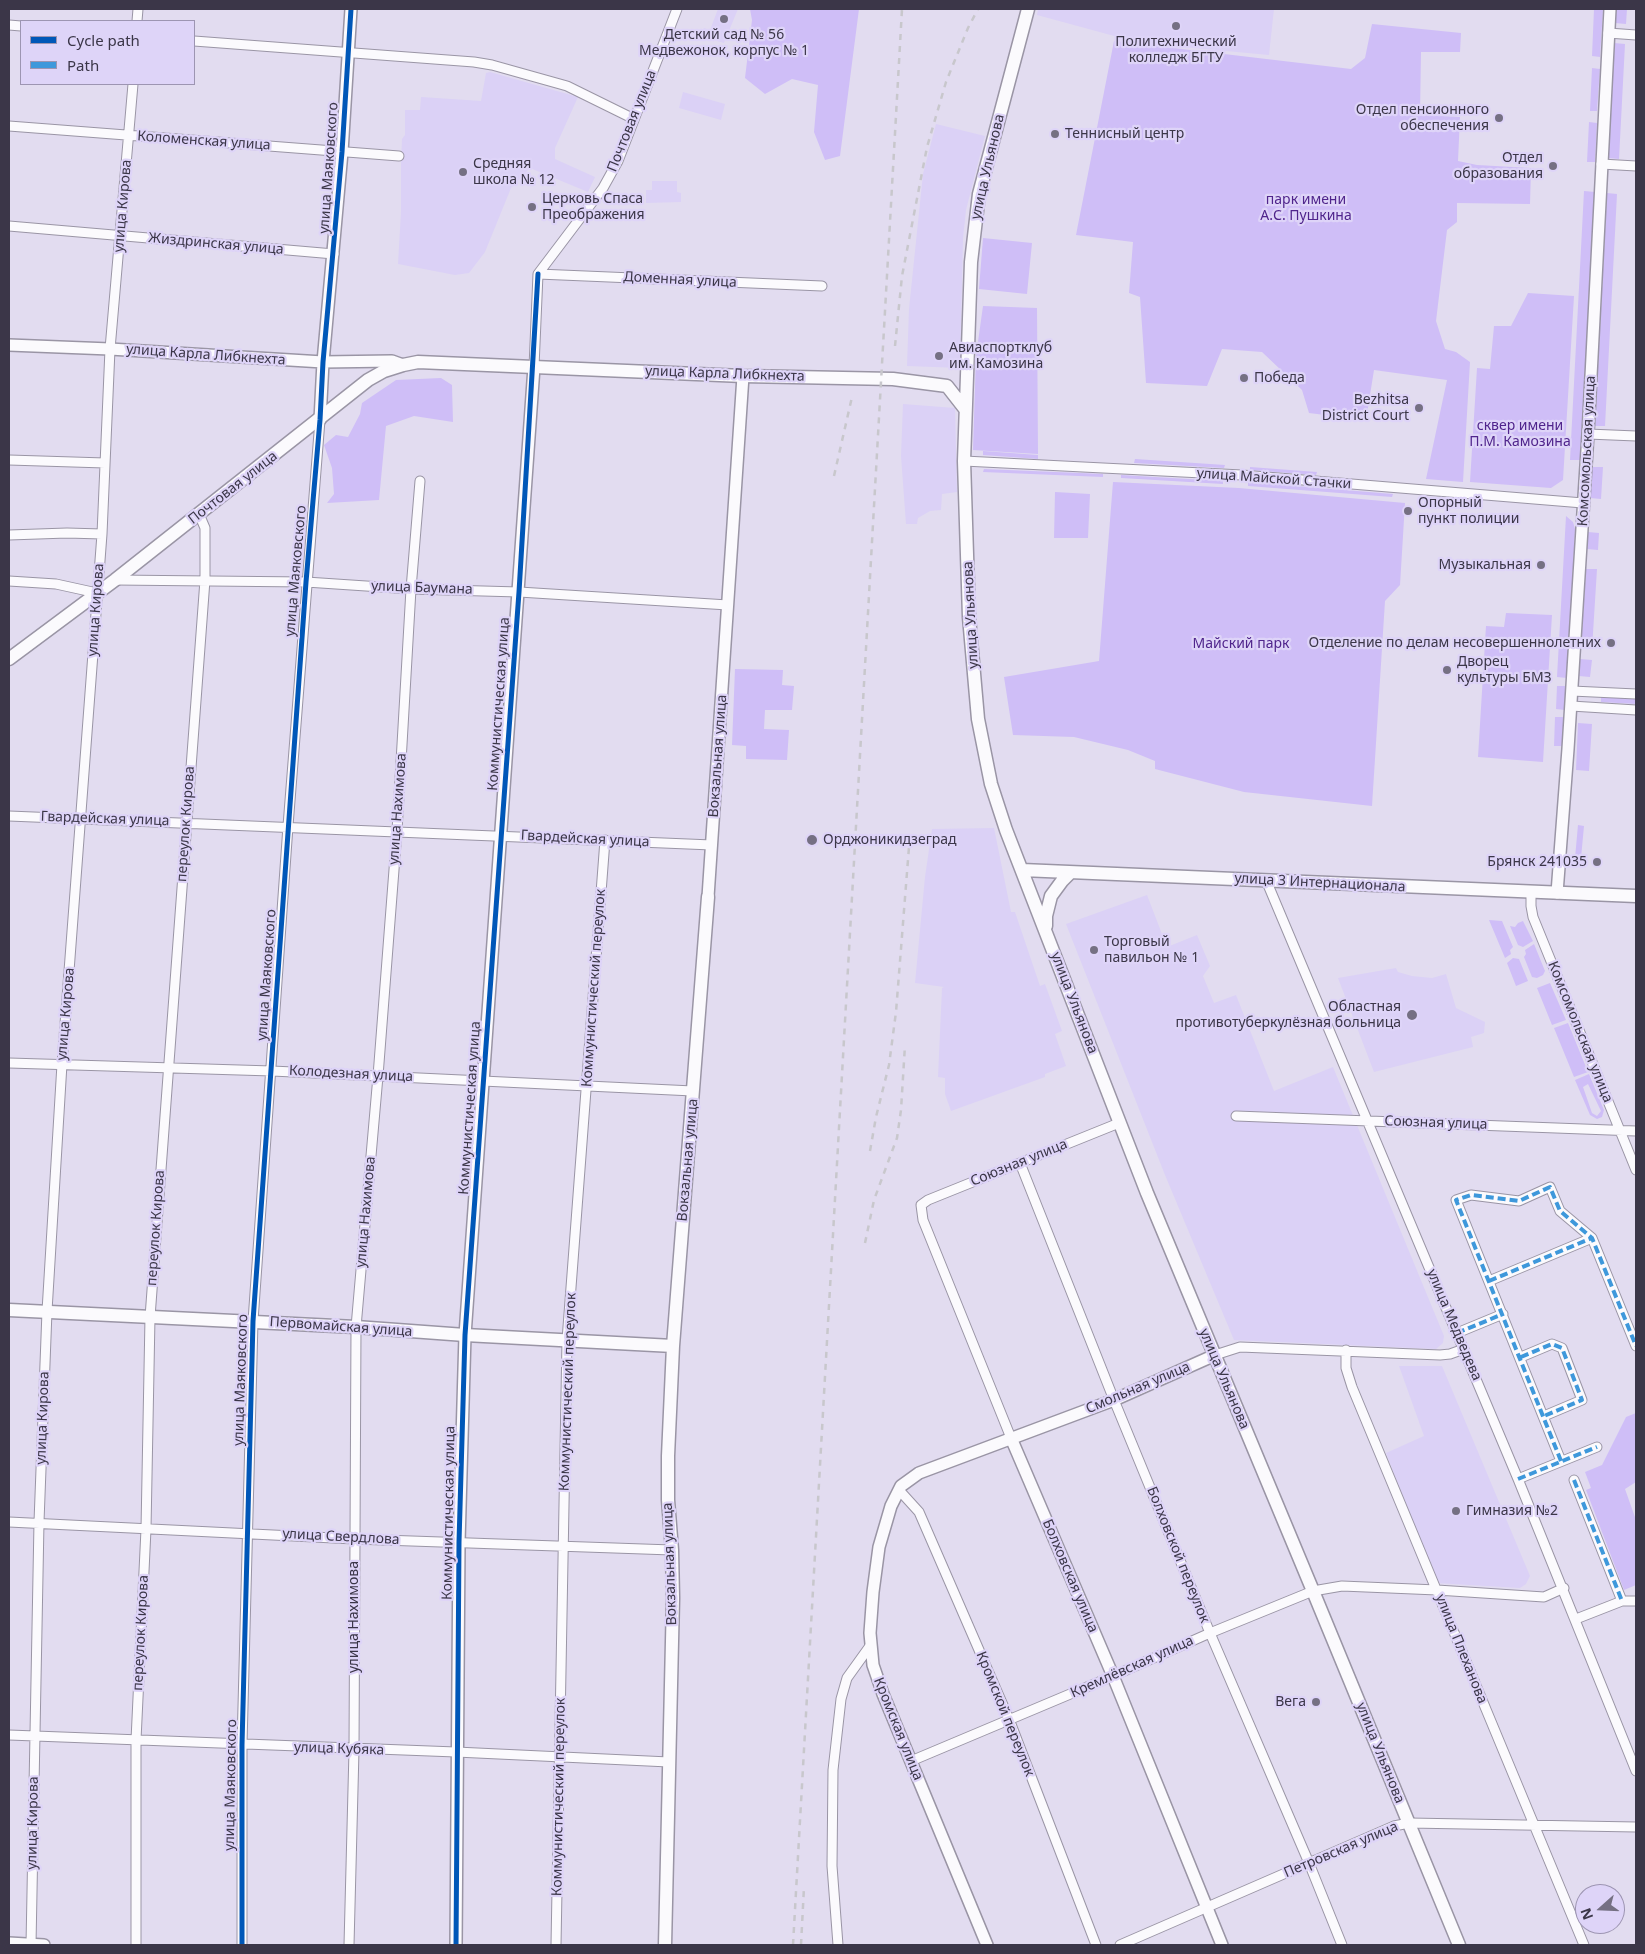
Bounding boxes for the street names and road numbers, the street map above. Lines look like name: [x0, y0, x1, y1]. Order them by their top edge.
street label: Почтовая улица: [604, 68, 660, 174]
street label: улица Маяковского: [316, 102, 342, 234]
street label: улица Ульянова: [968, 113, 1008, 221]
street label: Коломенская улица: [137, 128, 271, 154]
street label: улица Кирова: [111, 159, 135, 253]
street label: Жиздринская улица: [148, 230, 284, 258]
street label: Доменная улица: [623, 269, 737, 291]
street label: улица Карла Либкнехта: [126, 341, 286, 369]
street label: улица Карла Либкнехта: [645, 363, 805, 385]
street label: Комсомольская улица: [1575, 375, 1599, 527]
street label: Почтовая улица: [185, 448, 281, 528]
street label: улица Майской Стачки: [1196, 465, 1352, 493]
street label: улица Маяковского: [282, 505, 310, 637]
street label: улица Ульянова: [960, 561, 982, 669]
street label: улица Кирова: [84, 563, 108, 657]
street label: улица Баумана: [371, 578, 473, 598]
street label: Коммунистическая улица: [485, 617, 513, 791]
street label: Вокзальная улица: [705, 694, 731, 818]
street label: улица Нахимова: [386, 753, 410, 865]
street label: переулок Кирова: [174, 766, 198, 882]
street label: Гвардейская улица: [40, 808, 170, 830]
street label: Гвардейская улица: [520, 827, 650, 851]
street label: улица 3 Интернационала: [1234, 870, 1406, 896]
street label: Коммунистический переулок: [579, 888, 609, 1088]
street label: улица Маяковского: [254, 909, 280, 1041]
street label: улица Ульянова: [1047, 950, 1101, 1056]
street label: Комсомольская улица: [1544, 959, 1616, 1105]
street label: улица Кирова: [54, 967, 78, 1061]
street label: Коммунистическая улица: [456, 1021, 484, 1195]
street label: Колодезная улица: [289, 1062, 413, 1086]
street label: Вокзальная улица: [674, 1098, 702, 1222]
street label: Союзная улица: [1384, 1113, 1488, 1133]
street label: Союзная улица: [968, 1136, 1070, 1190]
street label: улица Нахимова: [353, 1156, 379, 1268]
street label: переулок Кирова: [144, 1170, 168, 1286]
street label: улица Медведева: [1423, 1267, 1485, 1383]
street label: Коммунистический переулок: [556, 1293, 580, 1491]
street label: улица Маяковского: [230, 1314, 252, 1446]
street label: Первомайская улица: [269, 1314, 413, 1340]
street label: улица Ульянова: [1195, 1326, 1253, 1432]
street label: Смольная улица: [1083, 1358, 1193, 1418]
street label: улица Кирова: [33, 1371, 53, 1465]
street label: Коммунистическая улица: [439, 1426, 459, 1600]
street label: Болховской переулок: [1143, 1484, 1213, 1626]
street label: Вокзальная улица: [659, 1502, 681, 1626]
street label: Болховская улица: [1039, 1517, 1101, 1635]
street label: улица Свердлова: [282, 1526, 400, 1548]
street label: улица Нахимова: [346, 1561, 362, 1673]
street label: переулок Кирова: [130, 1575, 152, 1691]
street label: улица Плеханова: [1431, 1592, 1491, 1706]
street label: Кремлёвская улица: [1068, 1632, 1196, 1702]
street label: Кромской переулок: [972, 1649, 1038, 1779]
street label: Кромская улица: [870, 1675, 926, 1783]
street label: Коммунистический переулок: [549, 1698, 569, 1896]
street label: улица Ульянова: [1352, 1700, 1408, 1806]
street label: улица Маяковского: [221, 1719, 241, 1851]
street label: улица Кубяка: [294, 1739, 384, 1759]
street label: улица Кирова: [24, 1776, 42, 1870]
street label: Петровская улица: [1281, 1818, 1401, 1882]

